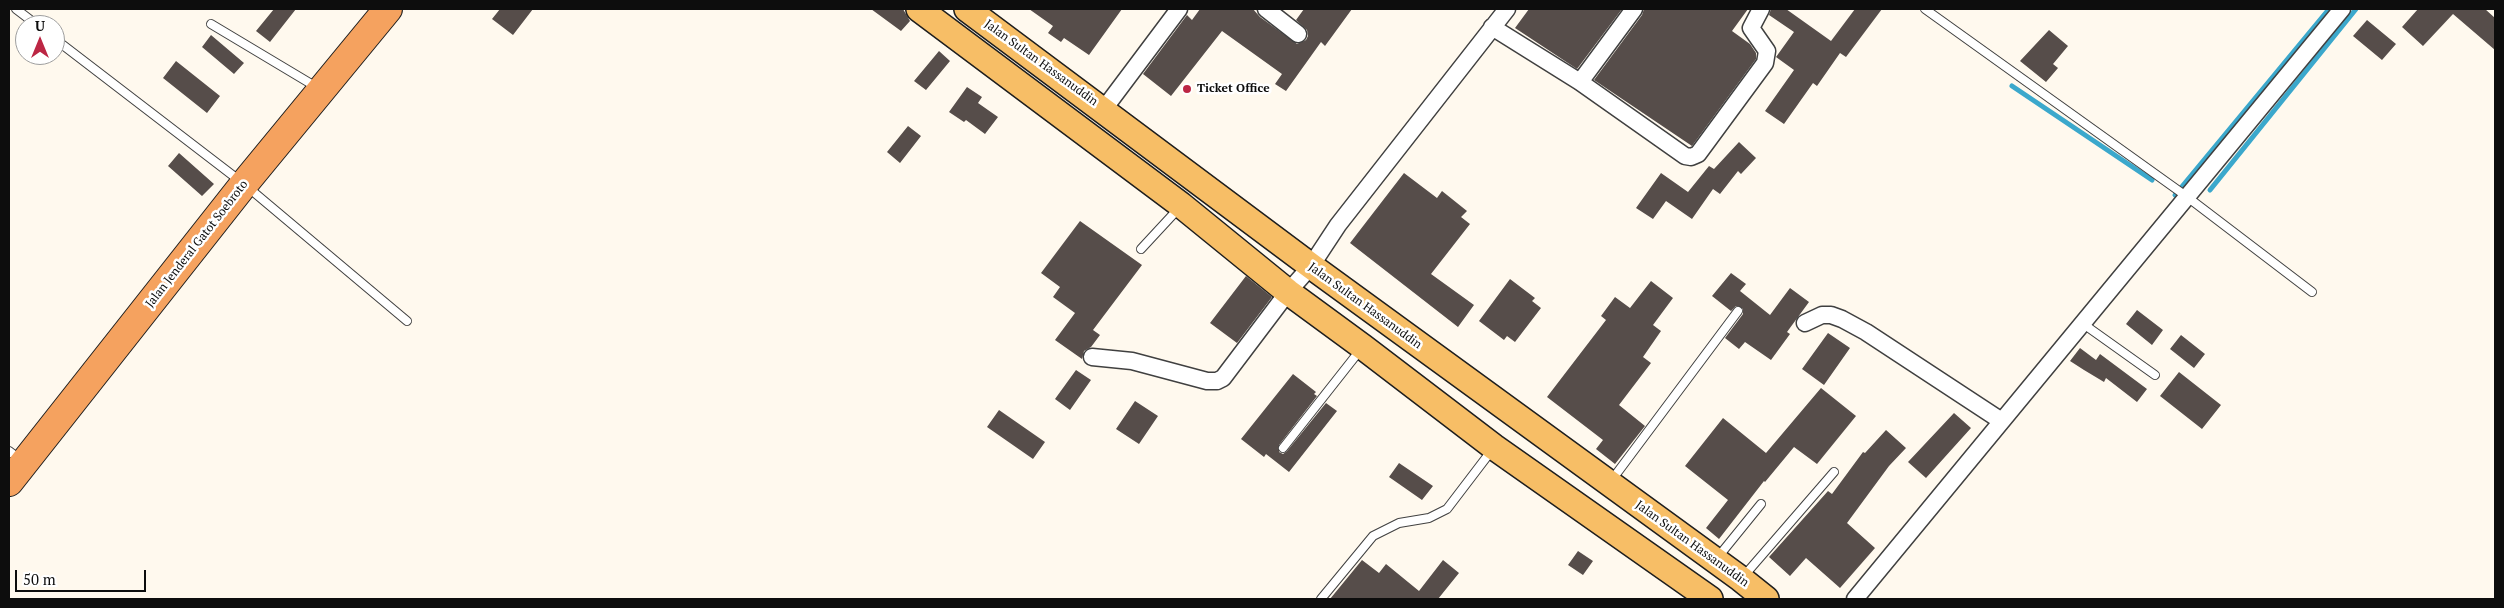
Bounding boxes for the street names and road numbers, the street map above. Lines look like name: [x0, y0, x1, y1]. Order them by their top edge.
street label: Jalan Sultan Hassanuddin: [981, 17, 1101, 109]
street label: Jalan Jenderal Gatot Soebroto: [143, 178, 251, 310]
street label: Jalan Sultan Hassanuddin: [1305, 260, 1425, 352]
street label: Jalan Sultan Hassanuddin: [1632, 498, 1752, 590]

